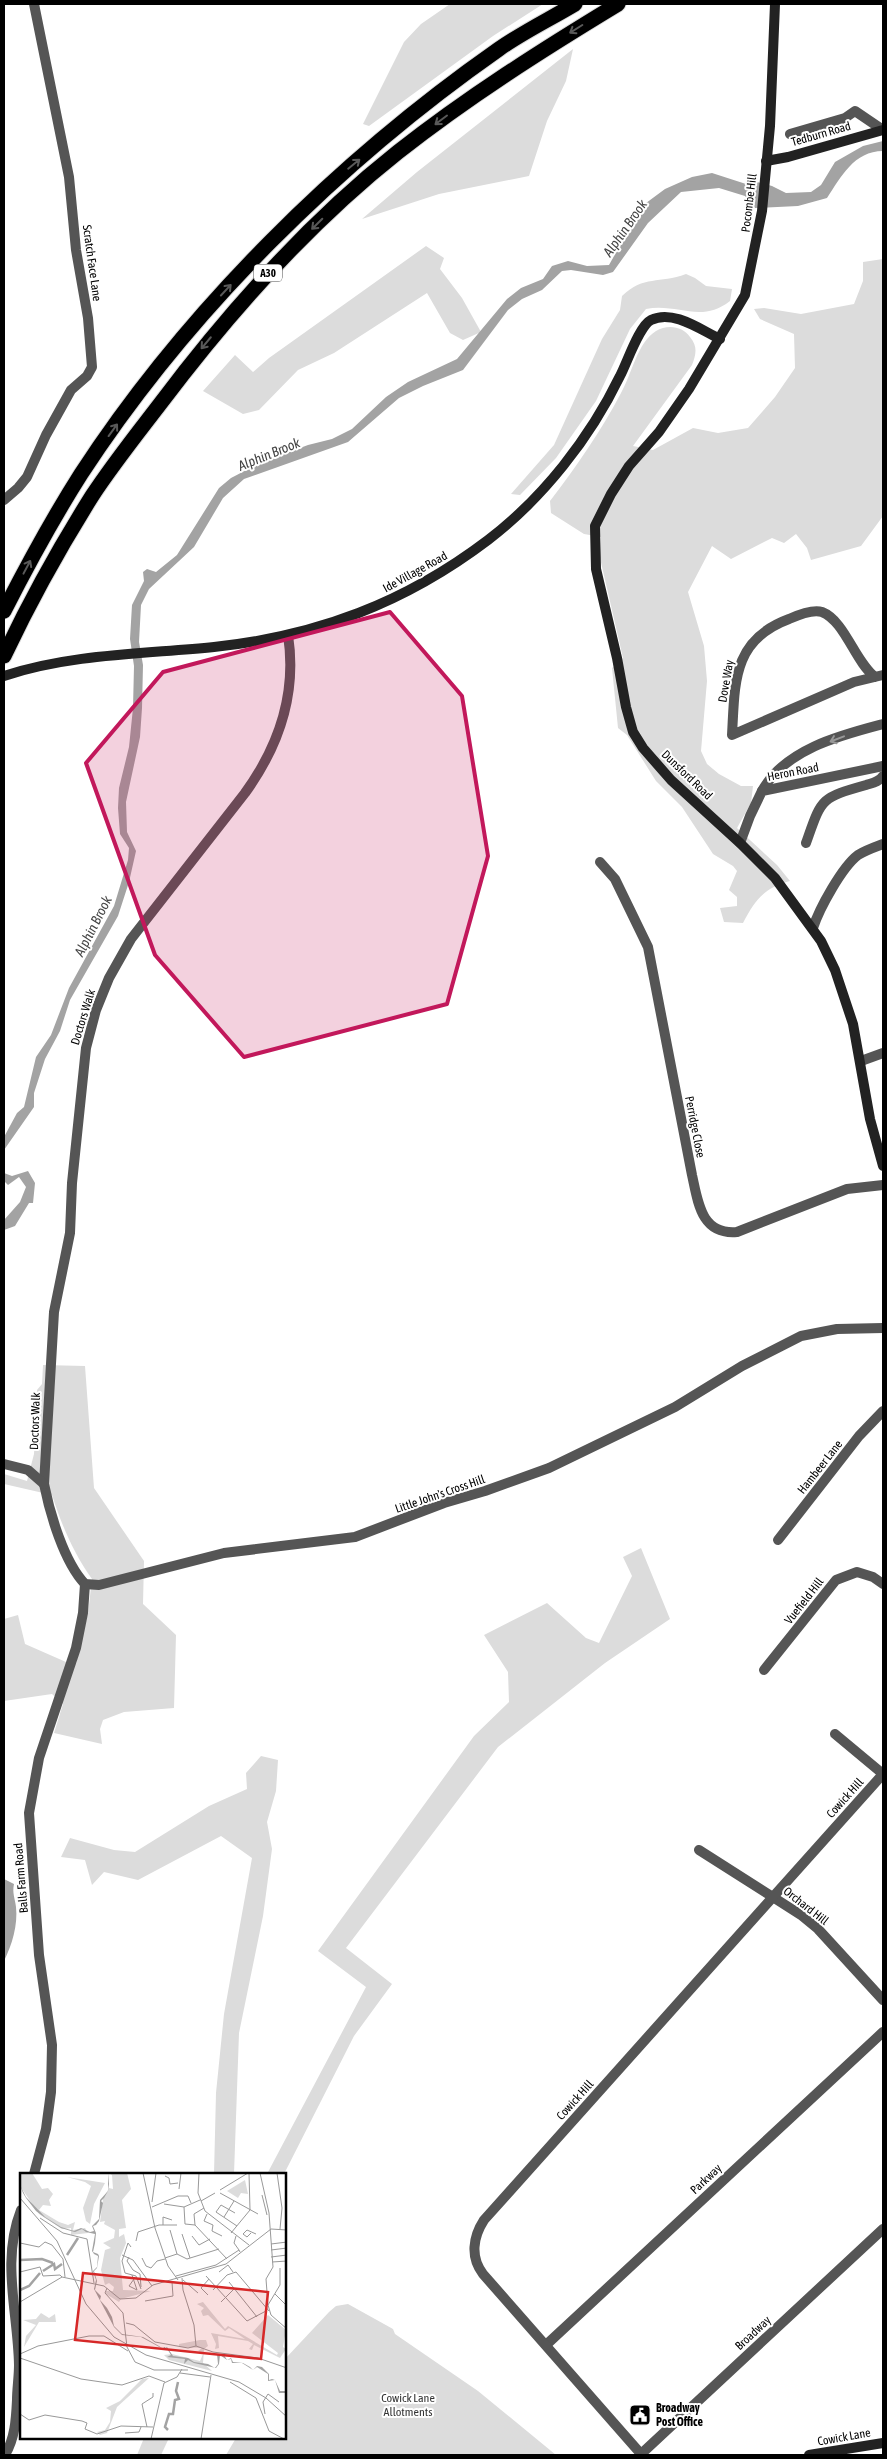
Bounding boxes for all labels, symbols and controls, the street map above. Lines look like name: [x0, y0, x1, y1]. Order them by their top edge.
one-way arrow: [570, 25, 584, 35]
one-way arrow: [435, 114, 448, 125]
street label: Tedburn Road: [790, 119, 852, 149]
one-way arrow: [347, 158, 360, 169]
street label: Pocombe Hill: [738, 172, 760, 233]
water label: Alphin Brook: [599, 196, 651, 260]
one-way arrow: [311, 218, 323, 230]
street label: Scratch Face Lane: [80, 224, 104, 302]
road number: A30: [254, 264, 282, 282]
one-way arrow: [220, 284, 232, 297]
one-way arrow: [201, 336, 212, 349]
one-way arrow: [108, 423, 118, 437]
water label: Alphin Brook: [235, 434, 303, 474]
street label: Ide Village Road: [380, 549, 450, 595]
one-way arrow: [22, 561, 32, 575]
street label: Dove Way: [715, 659, 737, 703]
one-way arrow: [830, 735, 845, 744]
street label: Dunsford Road: [659, 747, 715, 803]
street label: Heron Road: [766, 760, 820, 784]
water label: Alphin Brook: [71, 892, 115, 960]
street label: Doctors Walk: [68, 987, 98, 1047]
street label: Perridge Close: [682, 1095, 708, 1159]
street label: Doctors Walk: [27, 1391, 43, 1450]
street label: Hambeer Lane: [795, 1437, 845, 1497]
street label: Little John's Cross Hill: [393, 1472, 487, 1516]
street label: Vuefield Hill: [782, 1574, 827, 1627]
street label: Cowick Hill: [824, 1775, 867, 1821]
street label: Balls Farm Road: [11, 1842, 31, 1914]
street label: Orchard Hill: [781, 1884, 832, 1928]
street label: Cowick Hill: [554, 2077, 597, 2123]
street label: Parkway: [687, 2161, 725, 2197]
inset map: [20, 2173, 286, 2439]
street label: Broadway: [732, 2313, 774, 2353]
park label: Cowick Lane Allotments: [381, 2391, 435, 2419]
place label: Broadway Post Office: [656, 2401, 703, 2429]
public building icon: Broadway Post Office: [628, 2403, 652, 2427]
street label: Cowick Lane: [816, 2425, 872, 2449]

